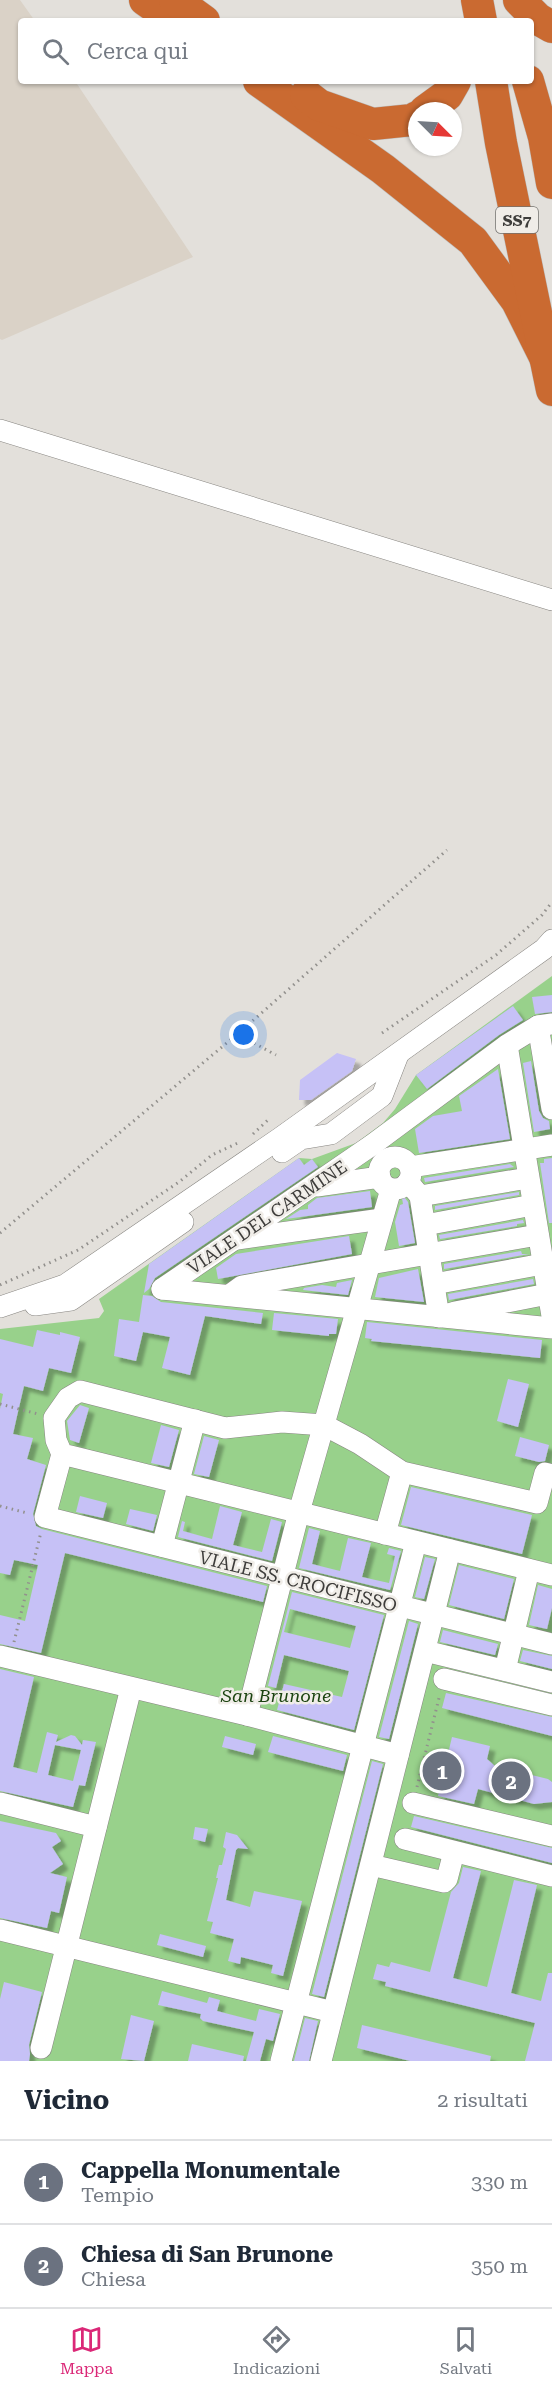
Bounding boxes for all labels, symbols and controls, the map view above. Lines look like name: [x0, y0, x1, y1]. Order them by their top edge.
search box: [18, 18, 534, 84]
icon: search: [39, 35, 72, 68]
text: Cerca qui: [87, 39, 188, 64]
north arrow: [408, 102, 462, 156]
road number: SS7: [496, 207, 538, 233]
your location: [229, 1020, 258, 1049]
street label: VIALE DEL CARMINE: [183, 1156, 351, 1278]
street label: VIALE SS. CROCIFISSO: [197, 1546, 399, 1616]
park label: San Brunone: [220, 1685, 331, 1706]
pin: 1: [422, 1748, 462, 1794]
pin: 2: [492, 1758, 530, 1804]
text: Vicino: [24, 2085, 109, 2115]
text: 2 risultati: [437, 2088, 528, 2112]
text: Cappella Monumentale: [81, 2158, 340, 2183]
text: 1: [38, 2170, 49, 2194]
text: 330 m: [471, 2170, 528, 2194]
text: Tempio: [81, 2183, 154, 2207]
text: Chiesa di San Brunone: [81, 2242, 333, 2267]
text: 2: [38, 2254, 49, 2278]
text: 350 m: [471, 2254, 528, 2278]
text: Chiesa: [81, 2267, 146, 2291]
tab: Mappa: [60, 2323, 113, 2378]
tab: Indicazioni: [233, 2323, 320, 2378]
tab: Salvati: [440, 2323, 492, 2378]

